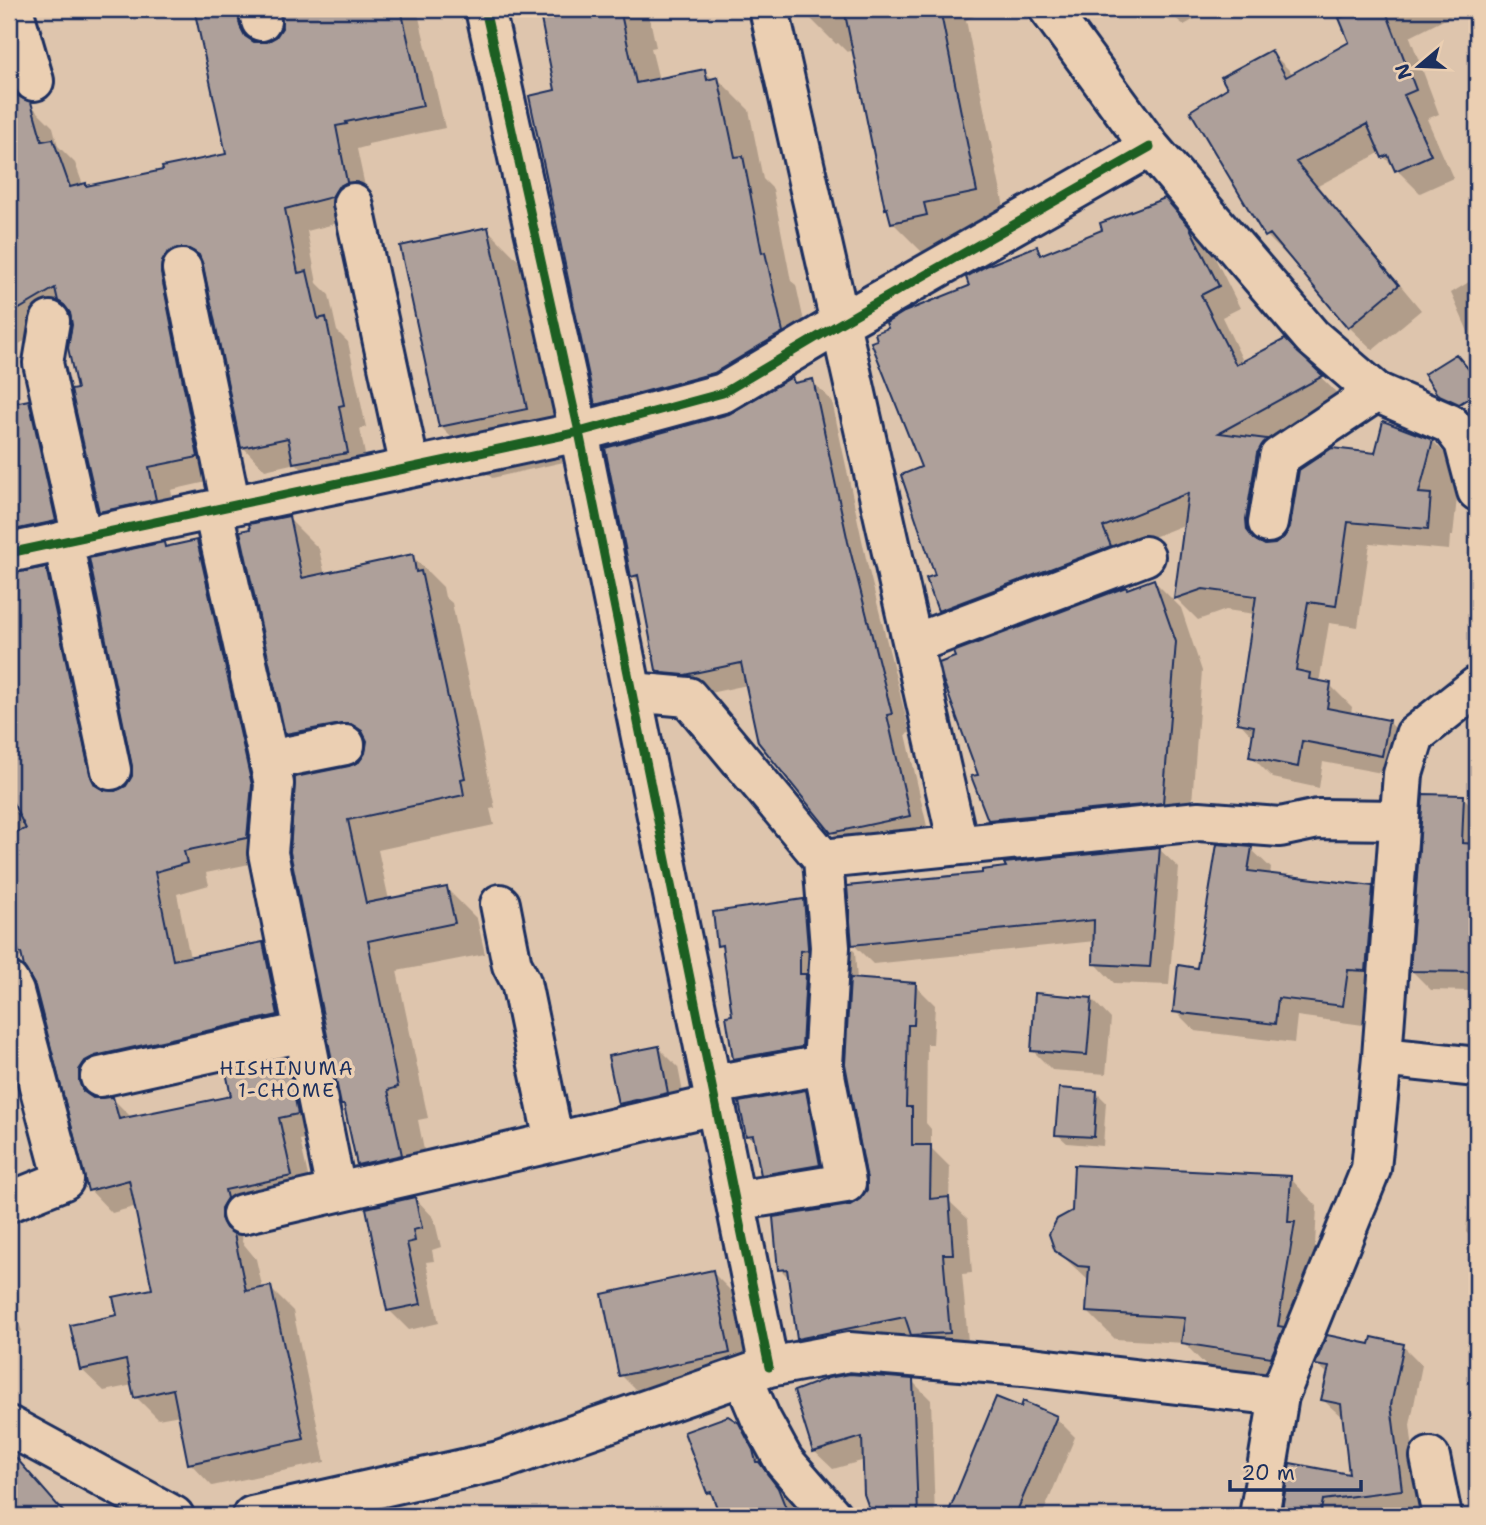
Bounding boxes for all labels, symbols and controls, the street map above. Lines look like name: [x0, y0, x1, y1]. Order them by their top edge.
north arrow: [1384, 32, 1454, 102]
text: N: [1389, 60, 1418, 83]
district label: HISHINUMA 1-CHOME: [219, 1056, 355, 1103]
scale bar: [1230, 1448, 1362, 1492]
text: 20 m: [1241, 1459, 1295, 1487]

